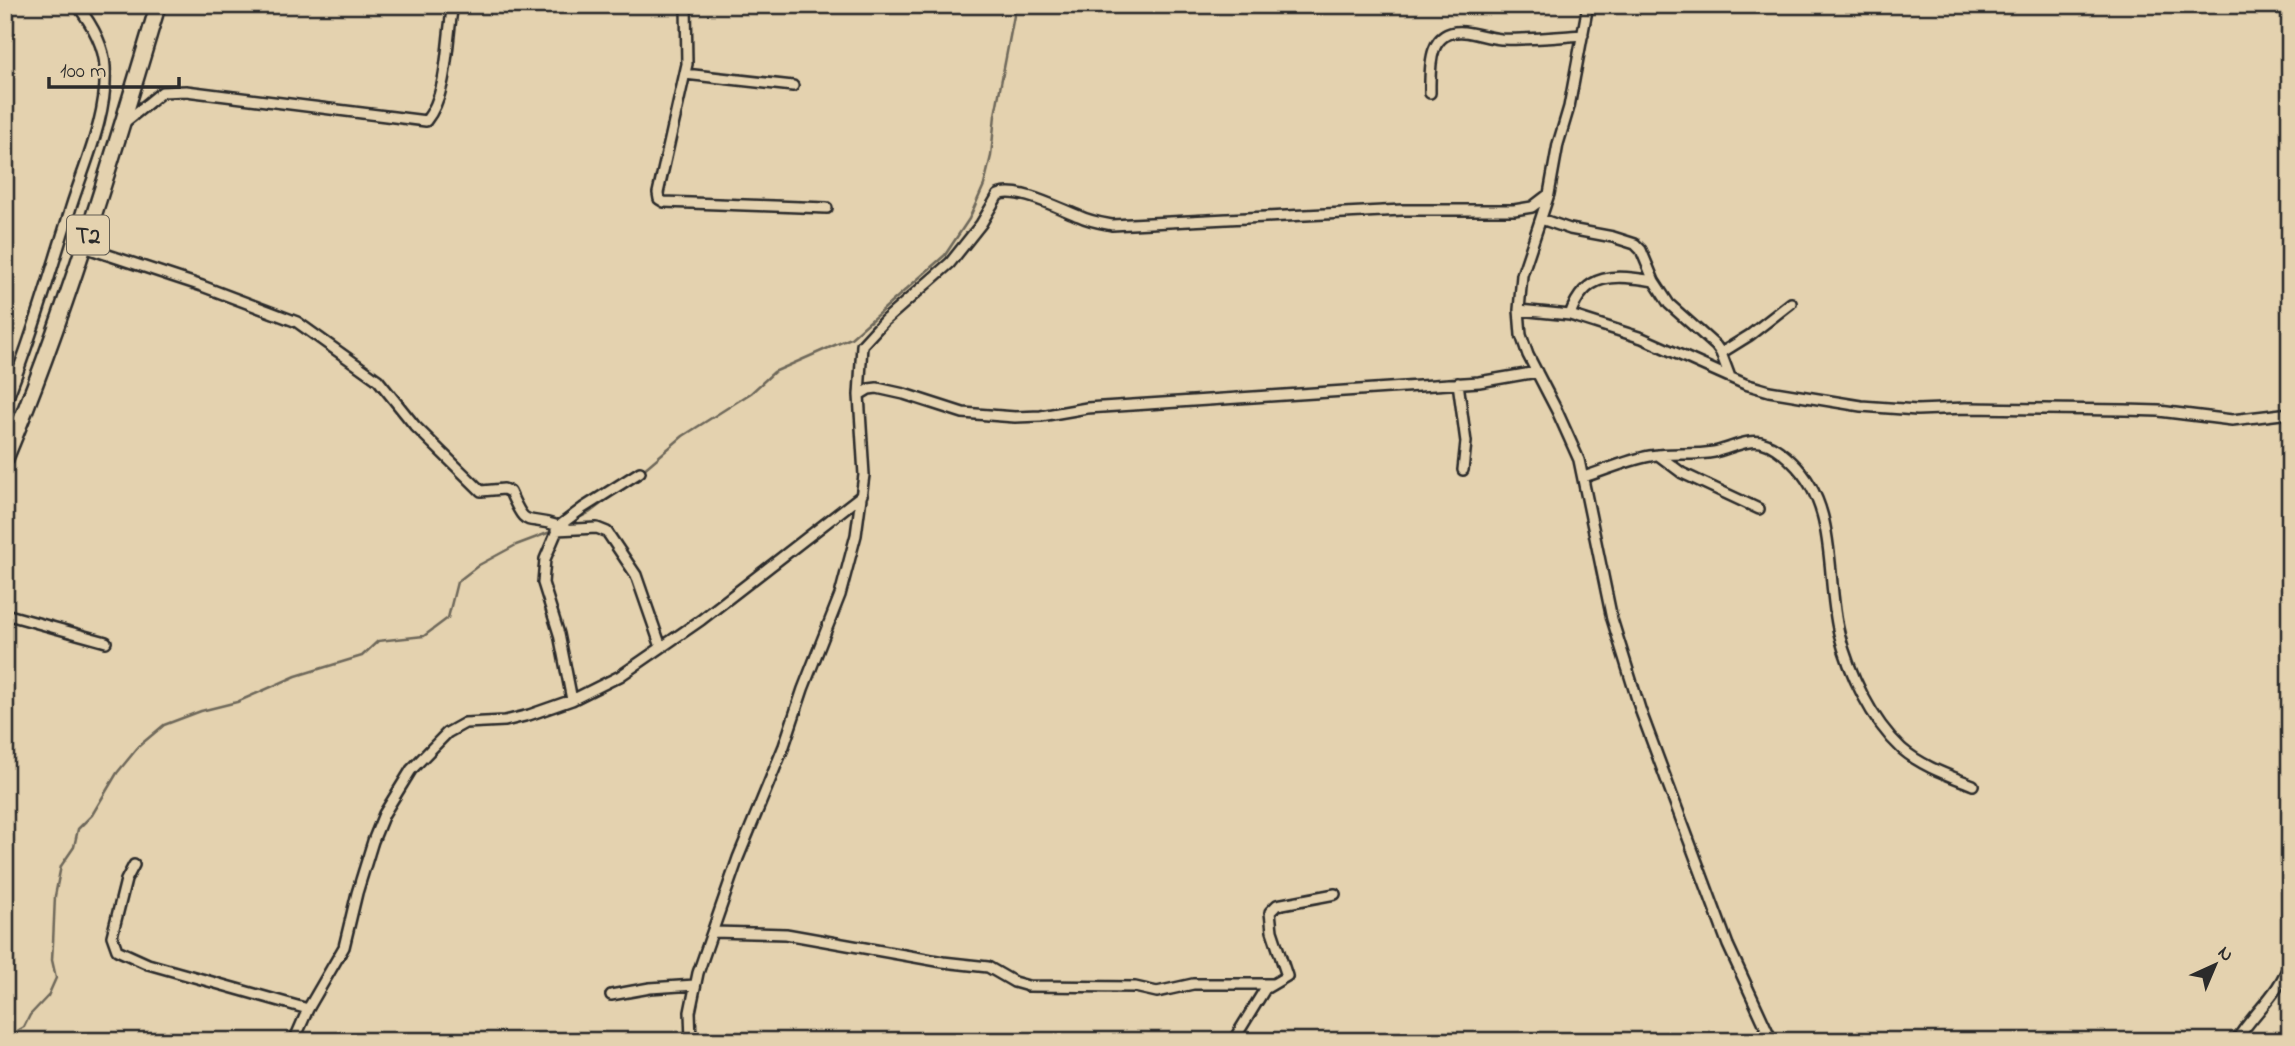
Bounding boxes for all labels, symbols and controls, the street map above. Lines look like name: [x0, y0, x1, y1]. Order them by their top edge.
scale bar: [49, 46, 178, 90]
text: 100 m: [60, 57, 106, 87]
road number: T2: [67, 216, 109, 254]
north arrow: [2180, 930, 2250, 1000]
text: N: [2211, 940, 2239, 969]

